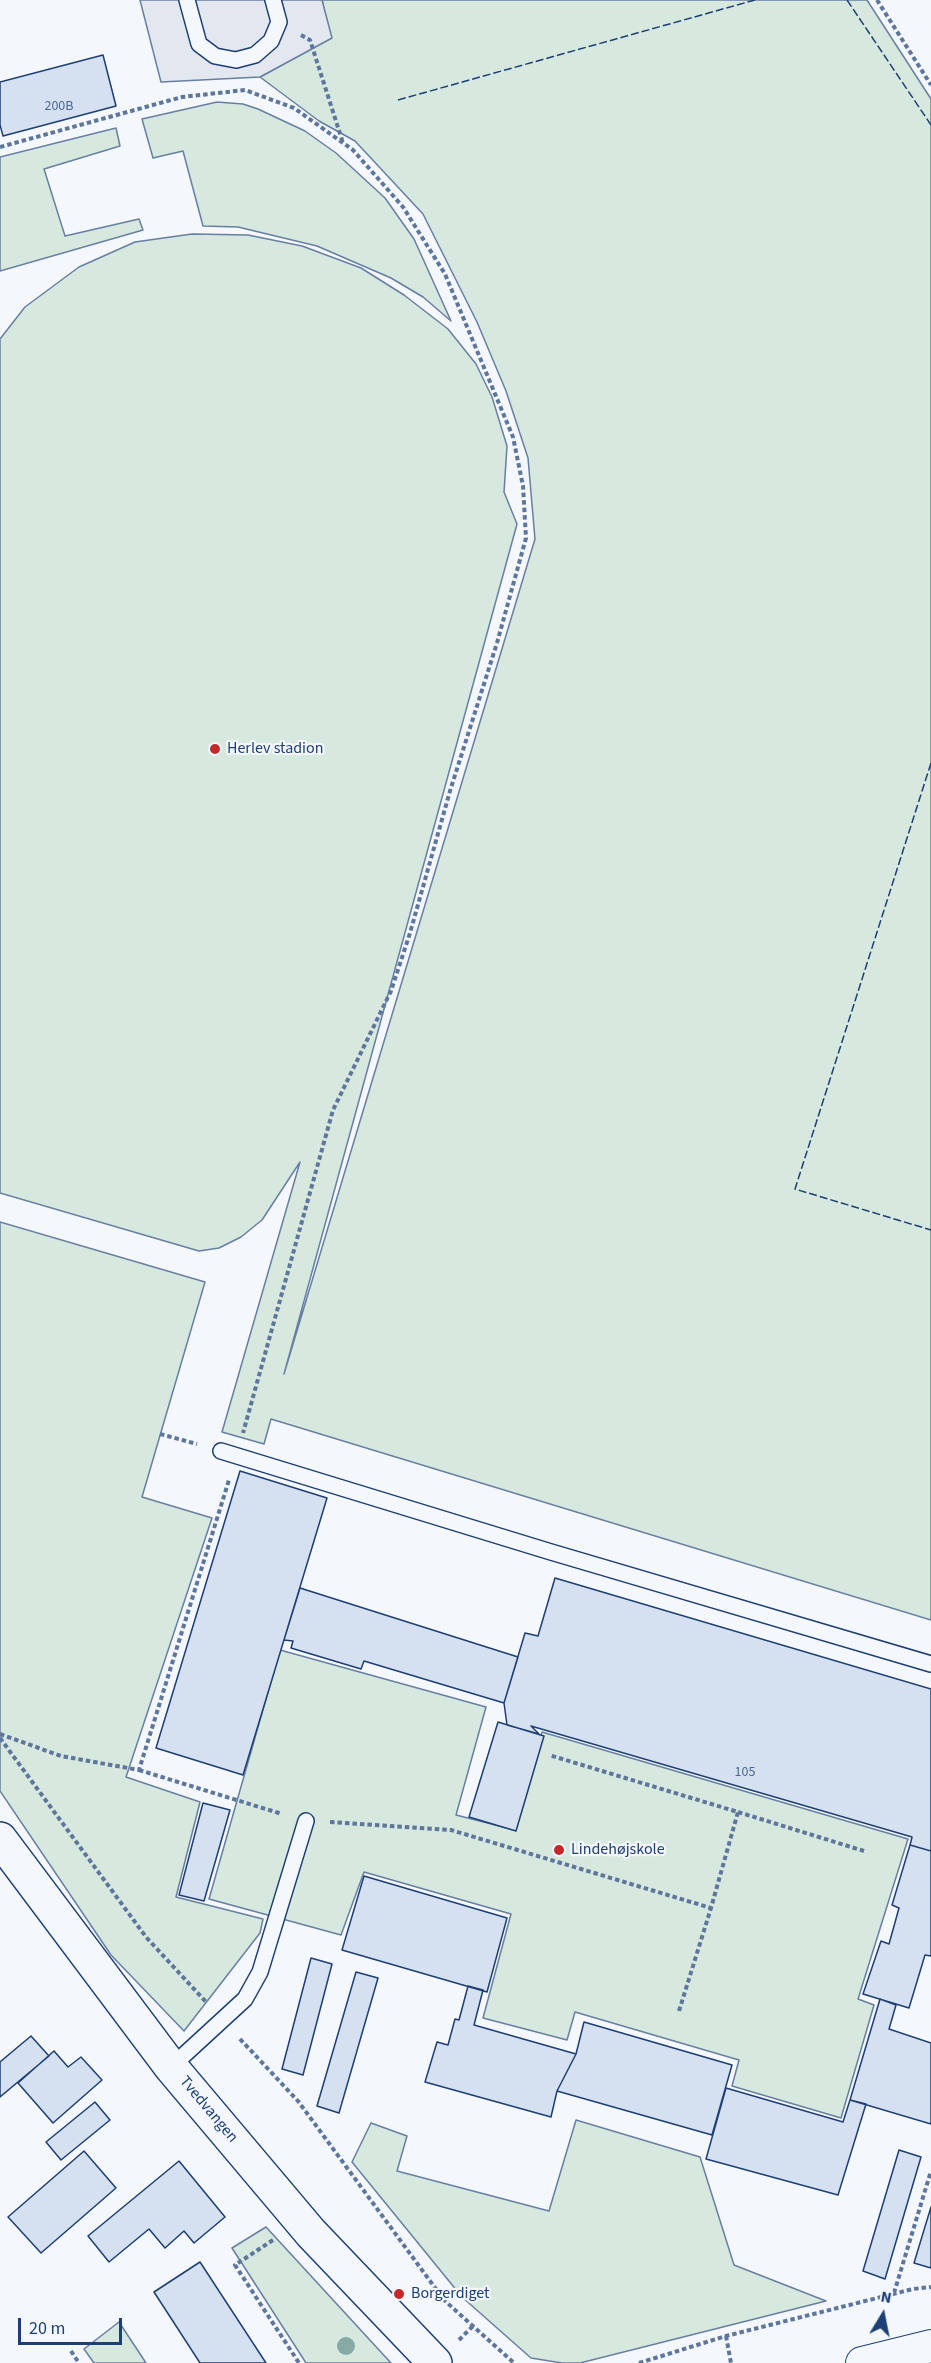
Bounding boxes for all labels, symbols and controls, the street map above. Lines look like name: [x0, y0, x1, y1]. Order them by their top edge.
house number: 200B: [44, 99, 74, 115]
place label: Herlev stadion: [227, 739, 323, 759]
marker: Herlev stadion: [208, 742, 222, 756]
house number: 105: [735, 1765, 755, 1781]
place label: Lindehøjskole: [571, 1840, 665, 1860]
marker: Lindehøjskole: [552, 1843, 566, 1857]
street label: Tvedvangen: [175, 2073, 241, 2147]
place label: Borgerdiget: [411, 2284, 489, 2304]
north arrow: [853, 2285, 913, 2345]
text: N: [879, 2286, 893, 2309]
marker: Borgerdiget: [392, 2287, 406, 2301]
scale bar: [21, 2306, 124, 2344]
text: 20 m: [29, 2316, 65, 2341]

